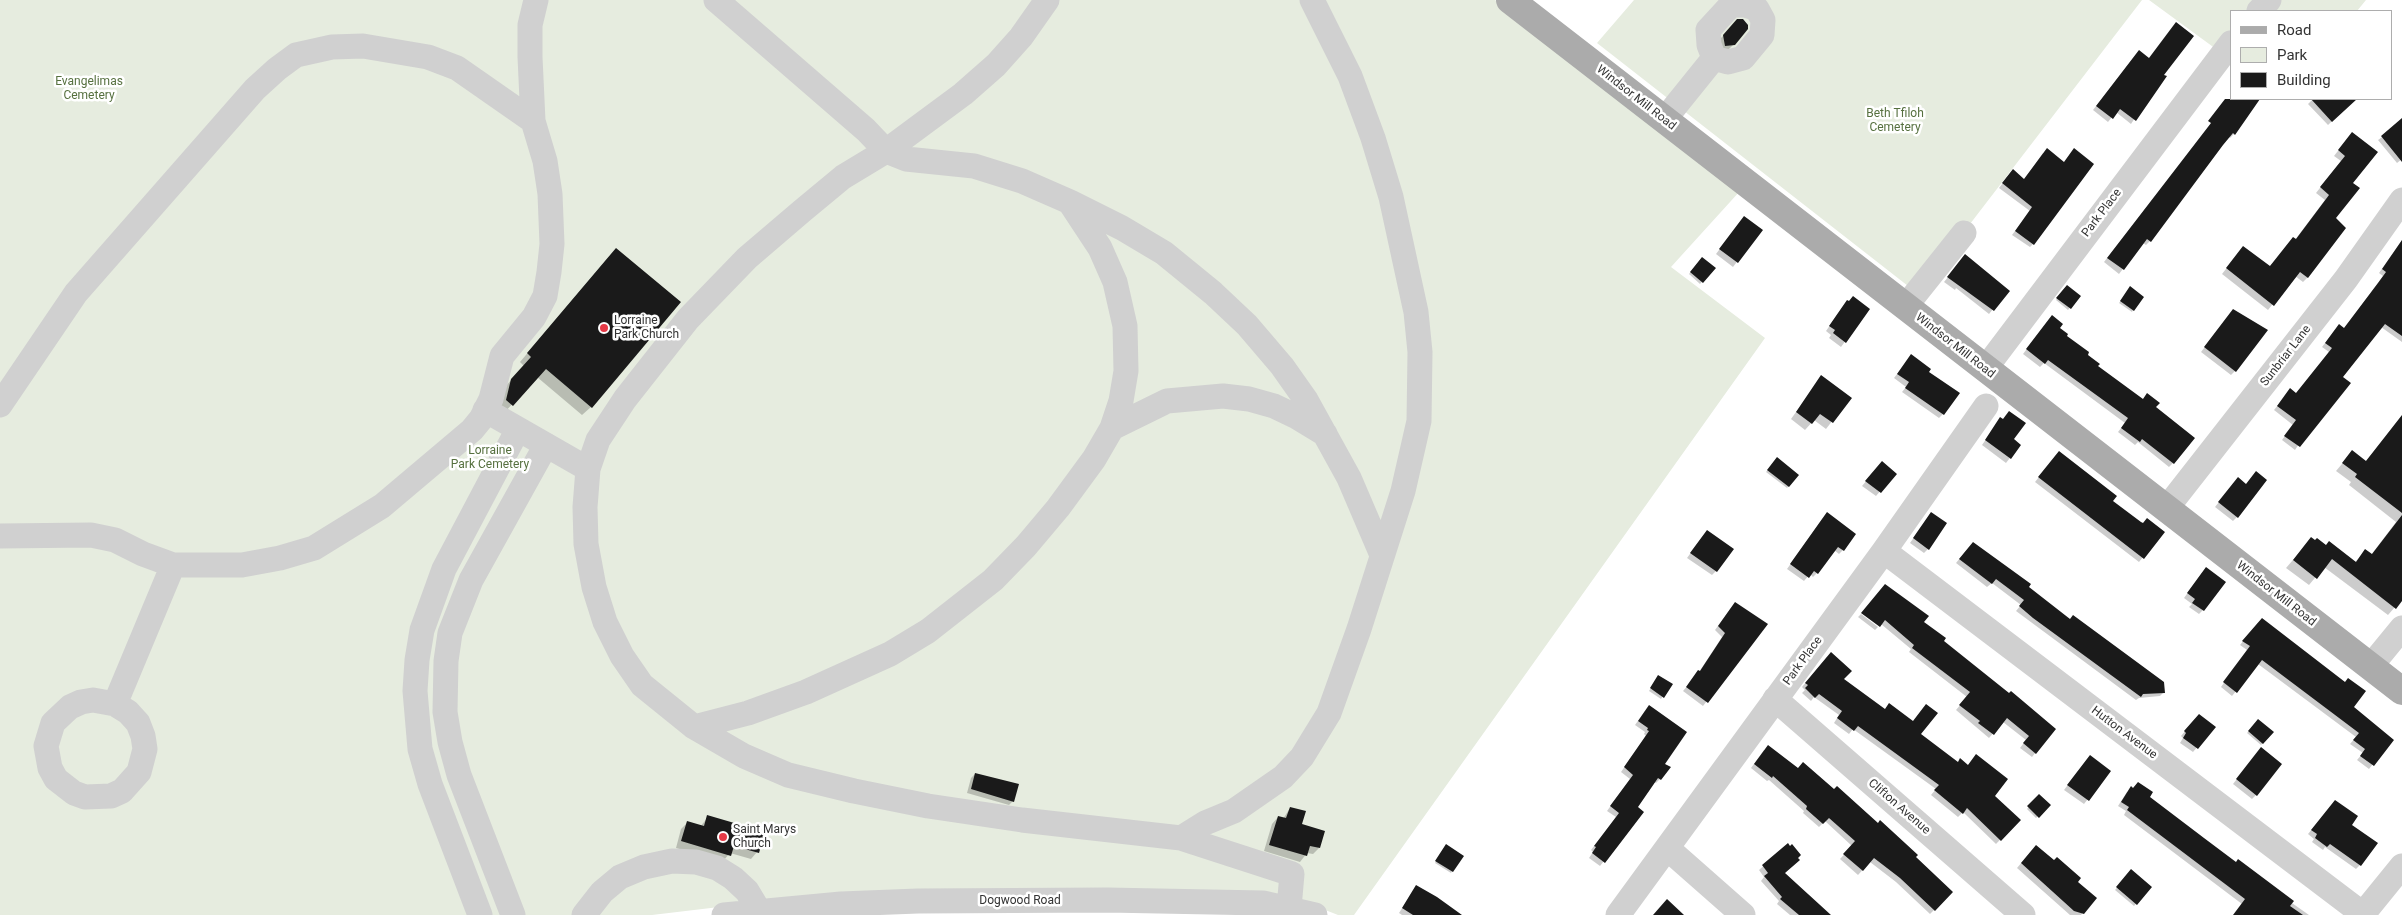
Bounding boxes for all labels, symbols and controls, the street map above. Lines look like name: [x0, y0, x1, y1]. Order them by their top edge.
legend: [2230, 10, 2392, 100]
text: Road: [2277, 21, 2311, 39]
text: Park: [2277, 46, 2307, 64]
street label: Windsor Mill Road: [1593, 63, 1679, 133]
text: Building: [2277, 71, 2331, 89]
park label: Evangelimas Cemetery: [55, 75, 123, 103]
park label: Beth Tfiloh Cemetery: [1866, 107, 1924, 135]
street label: Park Place: [2079, 186, 2125, 240]
street label: Windsor Mill Road: [1912, 311, 1998, 381]
place label: Lorraine Park Church: [614, 314, 679, 342]
marker: Lorraine Park Church: [598, 322, 610, 334]
street label: Sunbriar Lane: [2258, 323, 2314, 389]
park label: Lorraine Park Cemetery: [451, 444, 529, 472]
street label: Windsor Mill Road: [2233, 559, 2319, 629]
street label: Park Place: [1780, 634, 1826, 688]
street label: Hutton Avenue: [2088, 704, 2160, 762]
street label: Clifton Avenue: [1865, 776, 1933, 838]
place label: Saint Marys Church: [733, 823, 796, 851]
marker: Saint Marys Church: [717, 831, 729, 843]
street label: Dogwood Road: [979, 894, 1061, 908]

